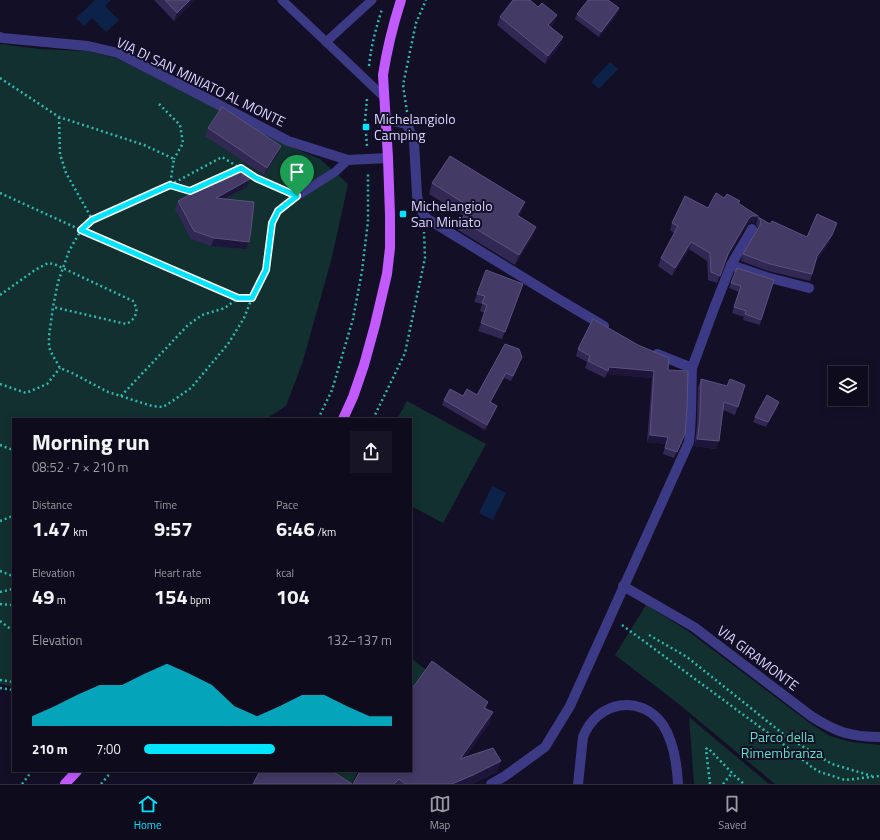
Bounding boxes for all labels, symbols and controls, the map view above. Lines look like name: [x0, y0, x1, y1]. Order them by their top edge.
street label: VIA DI SAN MINIATO AL MONTE: [113, 31, 290, 132]
place label: Michelangiolo Camping: [374, 108, 456, 145]
marker: Michelangiolo Camping: [361, 122, 371, 132]
pin: [280, 155, 314, 196]
icon: arrive: [286, 161, 308, 183]
place label: Michelangiolo San Miniato: [411, 195, 493, 232]
marker: Michelangiolo San Miniato: [398, 209, 408, 219]
map controls: [828, 366, 868, 406]
button: layers: [828, 366, 868, 406]
text: Morning run: [32, 425, 150, 459]
button: share: [350, 431, 392, 473]
text: 08:52 · 7 × 210 m: [32, 457, 128, 477]
text: Distance: [32, 497, 72, 513]
text: Time: [154, 497, 177, 513]
text: Pace: [276, 497, 298, 513]
text: 1.47: [32, 513, 71, 544]
text: 9:57: [154, 513, 193, 544]
text: 6:46: [276, 513, 315, 544]
text: km: [71, 524, 88, 540]
text: /km: [315, 524, 336, 540]
text: Elevation: [32, 565, 75, 581]
text: Heart rate: [154, 565, 201, 581]
text: kcal: [276, 565, 294, 581]
text: 49: [32, 581, 54, 612]
text: 154: [154, 581, 188, 612]
text: 104: [276, 581, 310, 612]
text: m: [54, 592, 66, 608]
text: bpm: [188, 592, 211, 608]
street label: VIA GIRAMONTE: [713, 620, 804, 695]
text: Elevation: [32, 630, 83, 650]
text: 132–137 m: [326, 630, 392, 650]
park label: Parco della Rimembranza: [741, 726, 823, 763]
text: 210 m: [32, 739, 68, 759]
text: 7:00: [96, 739, 121, 759]
tab: Home: [134, 793, 162, 833]
tab: Map: [429, 793, 451, 833]
tab: Saved: [718, 793, 746, 833]

